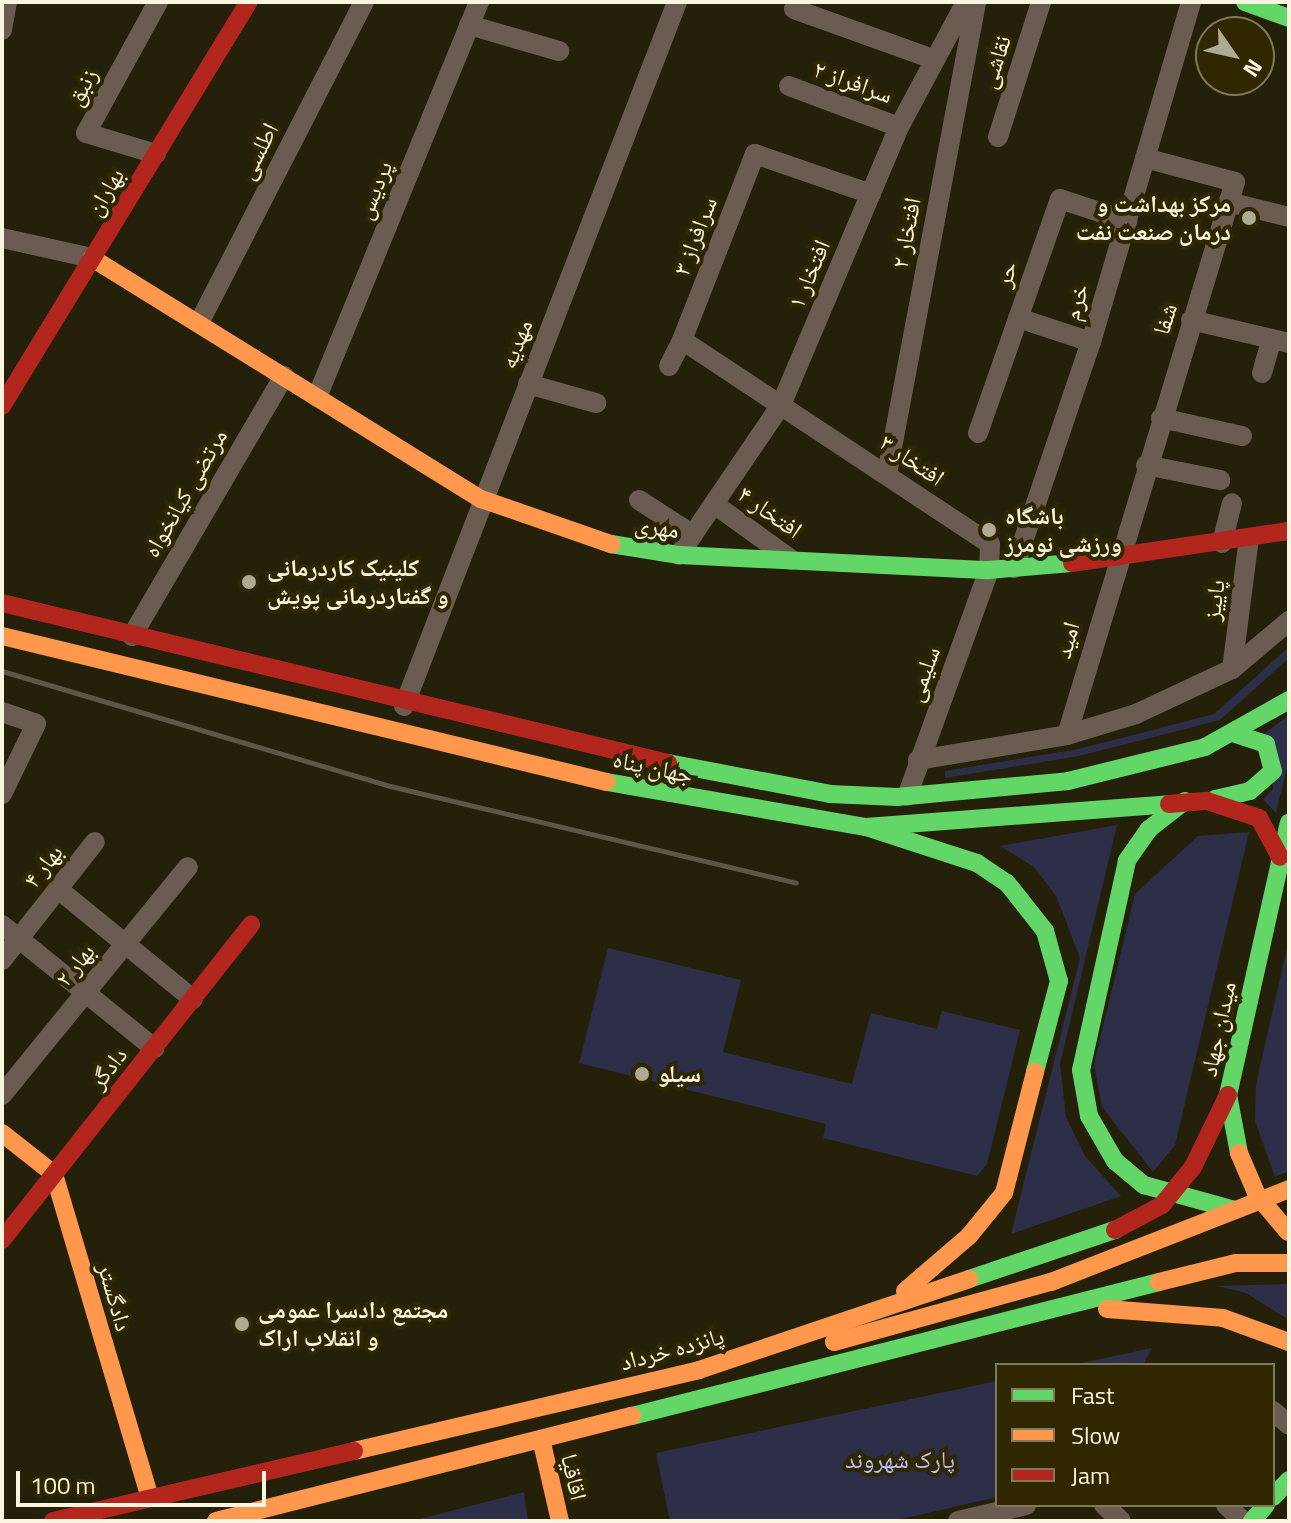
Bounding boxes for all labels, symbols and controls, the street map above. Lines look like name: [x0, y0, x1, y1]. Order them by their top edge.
north arrow: [1195, 16, 1275, 96]
street label: نقاشی: [973, 32, 1017, 92]
text: N: [1235, 52, 1272, 84]
street label: سرافراز ۲: [810, 54, 896, 110]
street label: زنبق: [60, 63, 104, 111]
street label: اطلسی: [232, 118, 284, 184]
street label: پردیس: [349, 157, 399, 223]
street label: بهاران: [80, 163, 130, 221]
place label: مرکز بهداشت و درمان صنعت نفت: [1076, 190, 1231, 246]
street label: سرافراز ۳: [667, 193, 723, 279]
street label: افتخار ۲: [885, 195, 927, 271]
marker: مرکز بهداشت و درمان صنعت نفت: [1238, 207, 1260, 229]
street label: افتخار ۱: [782, 235, 836, 313]
street label: حر: [988, 258, 1024, 290]
street label: خرم: [1057, 280, 1095, 324]
street label: شفا: [1147, 300, 1183, 338]
street label: مهدیه: [493, 315, 539, 373]
street label: مرتضی کیانخواه: [137, 424, 233, 562]
street label: افتخار ۳: [874, 428, 950, 492]
street label: افتخار ۴: [732, 480, 808, 544]
place label: باشگاه ورزشی نومرز: [1005, 502, 1122, 558]
street label: مهری: [633, 510, 681, 544]
marker: باشگاه ورزشی نومرز: [980, 521, 998, 539]
place label: کلینیک کاردرمانی و گفتاردرمانی پویش: [267, 554, 449, 610]
marker: کلینیک کاردرمانی و گفتاردرمانی پویش: [238, 571, 260, 593]
street label: پاییز: [1197, 578, 1231, 622]
street label: امید: [1048, 618, 1086, 662]
street label: سلیمی: [900, 642, 946, 706]
street label: جهان پناه: [610, 745, 696, 789]
street label: بهار ۴: [17, 839, 69, 893]
street label: بهار ۲: [49, 938, 101, 992]
street label: میدان جهاد: [1194, 979, 1242, 1079]
street label: دادگر: [83, 1041, 133, 1095]
place label: سیلو: [658, 1060, 701, 1088]
marker: سیلو: [633, 1065, 651, 1083]
street label: دادگستر: [92, 1259, 138, 1335]
place label: مجتمع دادسرا عمومی و انقلاب اراک: [258, 1296, 448, 1352]
marker: مجتمع دادسرا عمومی و انقلاب اراک: [233, 1315, 251, 1333]
street label: پانزده خرداد: [617, 1321, 727, 1377]
legend: [995, 1363, 1275, 1507]
text: Fast: [1071, 1377, 1114, 1413]
text: Slow: [1071, 1417, 1120, 1453]
park label: پارک شهروند: [845, 1446, 955, 1474]
street label: اقاقیا: [555, 1451, 593, 1503]
scale bar: [20, 1455, 270, 1505]
text: Jam: [1071, 1457, 1110, 1493]
text: 100 m: [30, 1467, 96, 1503]

